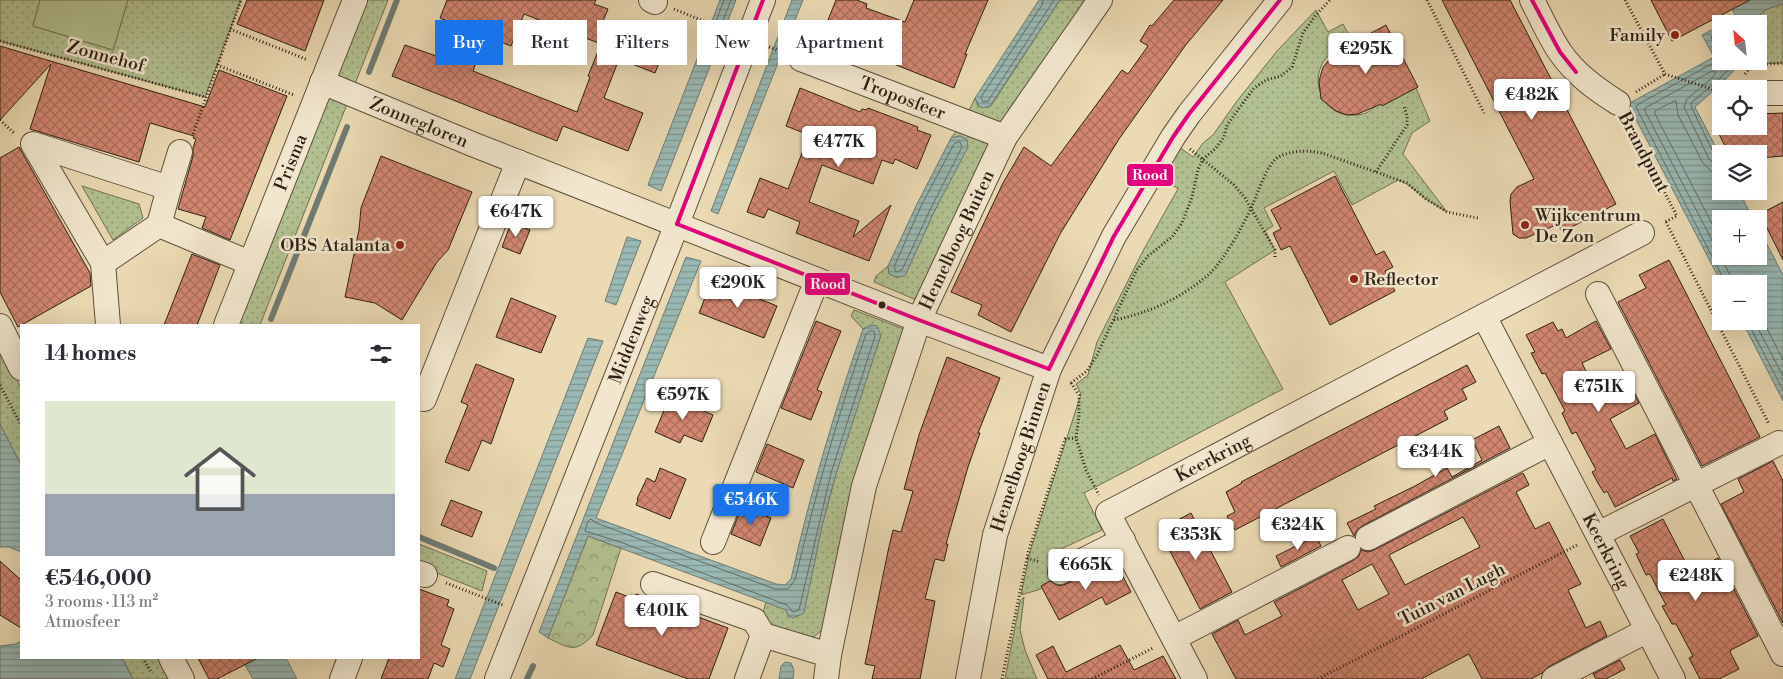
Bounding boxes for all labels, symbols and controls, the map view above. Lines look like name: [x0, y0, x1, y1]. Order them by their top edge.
north arrow: [1712, 15, 1768, 70]
map controls: [1712, 15, 1767, 330]
chip: Buy: [435, 20, 503, 65]
chip: Rent: [513, 20, 587, 65]
chip: Filters: [597, 20, 687, 65]
chip: New: [697, 20, 768, 65]
chip: Apartment: [778, 20, 902, 65]
place label: Family: [1609, 24, 1665, 47]
marker: Family: [1669, 29, 1681, 41]
pin: €295K: [1331, 32, 1401, 75]
street label: Zonnehof: [65, 35, 149, 78]
text: €295K: [1339, 39, 1393, 59]
street label: Troposfeer: [856, 72, 949, 125]
pin: €482K: [1497, 78, 1567, 121]
button: locate: [1712, 80, 1767, 135]
text: €482K: [1505, 85, 1559, 105]
street label: Zonnegloren: [366, 92, 472, 153]
street label: Brandpunt: [1612, 107, 1675, 197]
pin: €477K: [804, 126, 874, 168]
street label: Prisma: [269, 130, 313, 194]
text: €477K: [813, 132, 865, 152]
button: layers: [1712, 145, 1767, 200]
line badge: Rood: [1126, 163, 1174, 187]
street label: Hemelboog Buiten: [914, 166, 1000, 314]
text: Rood: [1132, 167, 1168, 185]
pin: €647K: [481, 196, 551, 238]
text: €647K: [489, 202, 543, 222]
place label: Wijkcentrum De Zon: [1534, 204, 1641, 248]
button: +: [1712, 210, 1767, 265]
marker: Wijkcentrum De Zon: [1519, 219, 1531, 231]
place label: OBS Atalanta: [280, 234, 391, 257]
marker: OBS Atalanta: [394, 239, 406, 251]
pin: €290K: [703, 266, 773, 309]
place label: Reflector: [1364, 268, 1439, 291]
line badge: Rood: [804, 272, 851, 296]
text: €290K: [710, 273, 766, 293]
marker: Reflector: [1348, 273, 1360, 285]
button: −: [1712, 275, 1767, 330]
text: Rood: [810, 276, 846, 294]
street label: Middenweg: [604, 292, 660, 387]
unlabelled marker: [877, 300, 887, 310]
icon: filters: [367, 340, 395, 368]
text: 14 homes: [45, 341, 136, 367]
pin: €751K: [1564, 370, 1634, 413]
text: €751K: [1574, 377, 1624, 397]
pin: €597K: [648, 378, 718, 421]
street label: Hemelboog Binnen: [986, 378, 1056, 535]
text: €597K: [657, 385, 709, 405]
street label: Keerkring: [1171, 429, 1256, 488]
icon: home: [175, 434, 265, 524]
pin: €344K: [1401, 436, 1471, 478]
text: €344K: [1409, 442, 1463, 462]
pin: €546K: [716, 484, 786, 526]
text: €546K: [724, 490, 778, 510]
pin: €324K: [1263, 508, 1333, 551]
street label: Keerkring: [1577, 509, 1635, 594]
text: €324K: [1271, 515, 1325, 535]
pin: €353K: [1161, 518, 1231, 561]
text: €353K: [1170, 525, 1222, 545]
pin: €665K: [1051, 548, 1121, 591]
text: €665K: [1059, 555, 1113, 575]
street label: Tuin van Lugh: [1395, 558, 1510, 631]
pin: €248K: [1661, 560, 1731, 602]
text: €546,000: [45, 566, 152, 592]
text: €248K: [1669, 566, 1723, 586]
text: 3 rooms · 113 m²: [45, 592, 158, 612]
pin: €401K: [627, 594, 697, 637]
text: €401K: [636, 601, 688, 621]
text: Atmosfeer: [45, 612, 120, 632]

